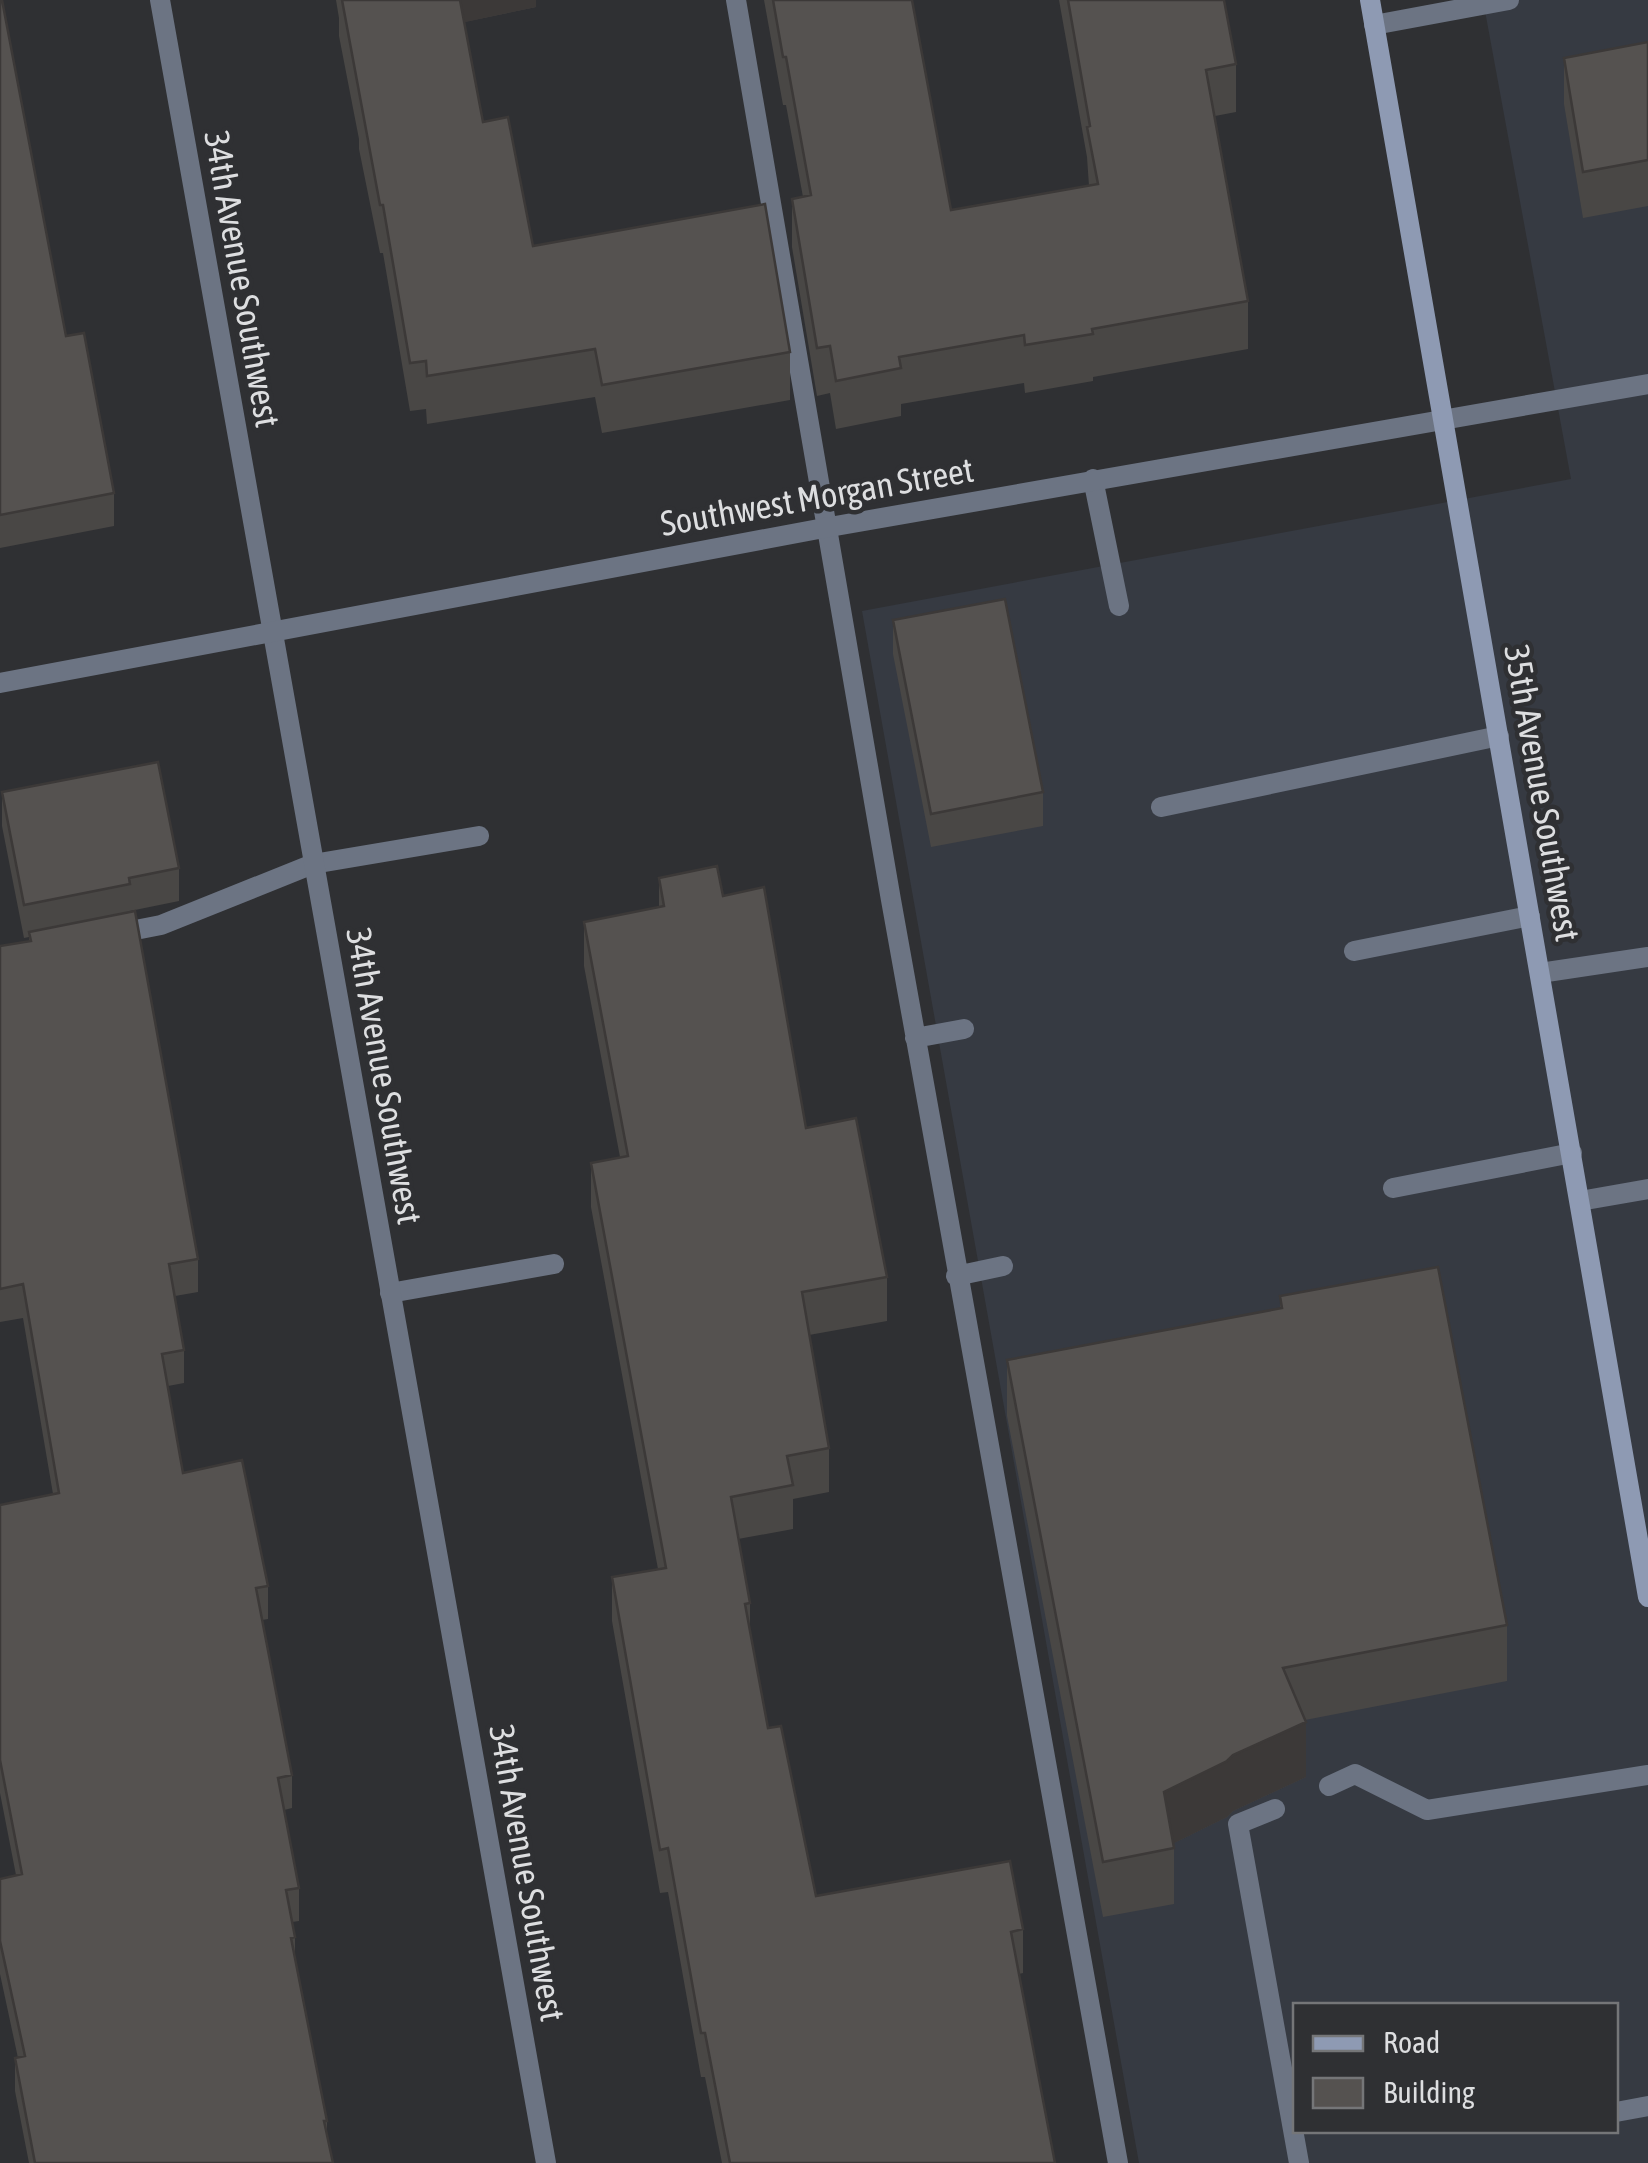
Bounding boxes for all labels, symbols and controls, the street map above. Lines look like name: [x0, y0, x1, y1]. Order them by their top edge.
street label: 34th Avenue Southwest: [197, 127, 289, 430]
street label: Southwest Morgan Street: [657, 449, 976, 543]
street label: 35th Avenue Southwest: [1497, 641, 1589, 944]
street label: 34th Avenue Southwest: [339, 924, 431, 1227]
street label: 34th Avenue Southwest: [482, 1721, 574, 2024]
legend: [1293, 2003, 1618, 2133]
text: Road: [1383, 2025, 1440, 2059]
text: Building: [1383, 2075, 1475, 2109]

